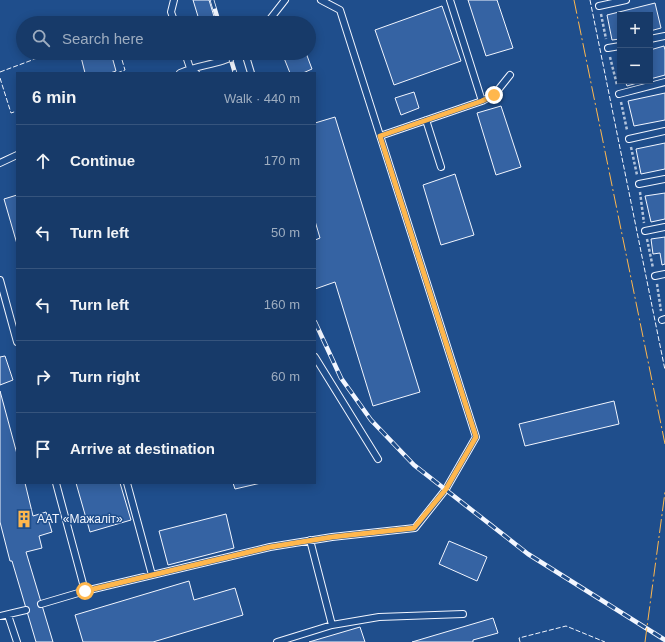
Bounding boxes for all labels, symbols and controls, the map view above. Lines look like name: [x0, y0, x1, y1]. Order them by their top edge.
map controls: [617, 12, 653, 84]
button: +: [617, 12, 653, 48]
search box: [16, 16, 316, 60]
icon: search: [30, 27, 52, 49]
text: Search here: [62, 30, 144, 47]
button: −: [617, 48, 653, 84]
route end: [485, 86, 503, 104]
text: 6 min: [32, 88, 76, 107]
text: Walk · 440 m: [224, 91, 300, 106]
icon: ahead: [32, 150, 54, 172]
text: Continue: [70, 152, 135, 169]
text: 170 m: [264, 153, 300, 168]
icon: left: [32, 222, 54, 244]
text: Turn left: [70, 224, 129, 241]
text: 50 m: [271, 225, 300, 240]
icon: left: [32, 294, 54, 316]
text: Turn left: [70, 296, 129, 313]
text: 160 m: [264, 297, 300, 312]
icon: right: [32, 366, 54, 388]
text: Turn right: [70, 368, 140, 385]
text: 60 m: [271, 369, 300, 384]
icon: arrive: [32, 438, 54, 460]
text: Arrive at destination: [70, 440, 215, 457]
building icon: ААТ «Мажаліт»: [14, 509, 34, 529]
place label: ААТ «Мажаліт»: [37, 512, 123, 526]
route start: [76, 582, 94, 600]

